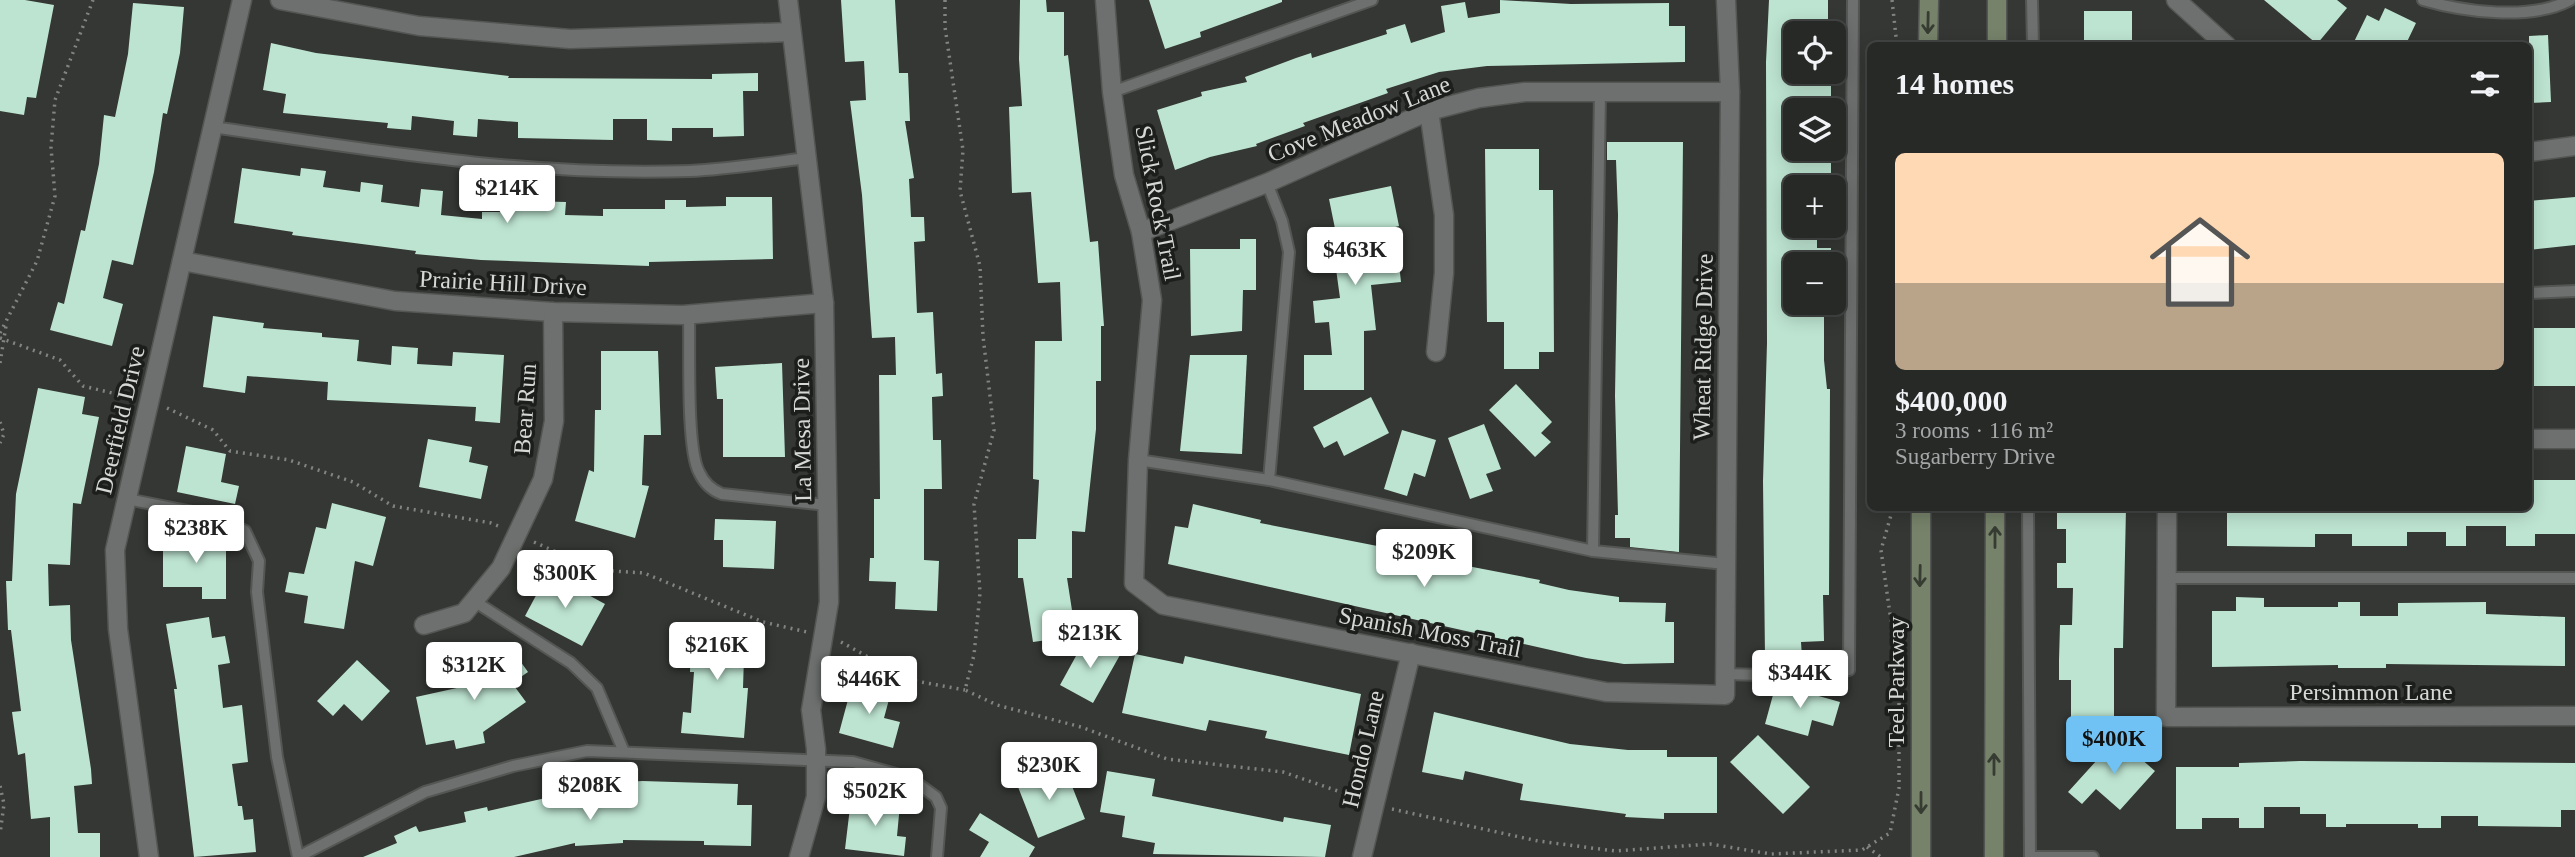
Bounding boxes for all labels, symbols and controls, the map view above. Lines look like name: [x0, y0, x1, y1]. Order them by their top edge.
one-way arrow: [1922, 11, 1935, 34]
map controls: [1783, 21, 1846, 315]
button: locate: [1783, 21, 1846, 84]
icon: filters: [2466, 65, 2504, 103]
text: 14 homes: [1895, 67, 2014, 100]
street label: Cove Meadow Lane: [1264, 70, 1454, 168]
button: layers: [1783, 98, 1846, 161]
street label: Slick Rock Trail: [1130, 123, 1186, 283]
pin: $214K: [458, 166, 556, 225]
text: $214K: [475, 175, 539, 200]
button: +: [1783, 175, 1846, 238]
icon: home: [2137, 199, 2263, 325]
pin: $463K: [1306, 228, 1404, 287]
text: $463K: [1323, 237, 1387, 262]
button: −: [1783, 252, 1846, 315]
street label: Wheat Ridge Drive: [1688, 253, 1718, 441]
street label: Prairie Hill Drive: [418, 266, 588, 300]
street label: Deerfield Drive: [90, 343, 150, 497]
street label: La Mesa Drive: [788, 358, 816, 502]
street label: Bear Run: [509, 363, 541, 455]
text: $400,000: [1895, 384, 2008, 417]
text: 3 rooms · 116 m²: [1895, 418, 2053, 443]
text: Sugarberry Drive: [1895, 444, 2055, 469]
pin: $238K: [147, 505, 245, 565]
text: $238K: [164, 515, 228, 540]
one-way arrow: [1988, 526, 2002, 549]
pin: $209K: [1375, 530, 1473, 589]
text: $209K: [1392, 539, 1456, 564]
pin: $300K: [516, 550, 614, 610]
text: $300K: [533, 560, 597, 585]
one-way arrow: [1913, 564, 1927, 587]
street label: Spanish Moss Trail: [1337, 602, 1524, 663]
pin: $213K: [1041, 610, 1139, 670]
street label: Teel Parkway: [1883, 617, 1909, 747]
text: $213K: [1058, 620, 1122, 645]
pin: $216K: [668, 622, 766, 682]
text: $216K: [685, 632, 749, 657]
pin: $312K: [425, 642, 523, 702]
pin: $344K: [1751, 650, 1849, 710]
text: $312K: [442, 652, 506, 677]
pin: $446K: [820, 656, 918, 716]
text: $344K: [1768, 660, 1832, 685]
text: $446K: [837, 666, 901, 691]
street label: Persimmon Lane: [2289, 679, 2453, 705]
street label: Hondo Lane: [1337, 688, 1389, 810]
pin: $400K: [2065, 716, 2163, 776]
text: $400K: [2082, 726, 2146, 751]
pin: $230K: [1000, 742, 1098, 802]
text: $230K: [1017, 752, 1081, 777]
one-way arrow: [1987, 753, 2001, 776]
pin: $208K: [541, 762, 639, 822]
pin: $502K: [826, 768, 924, 828]
text: $208K: [558, 772, 622, 797]
text: $502K: [843, 778, 907, 803]
one-way arrow: [1914, 791, 1928, 814]

